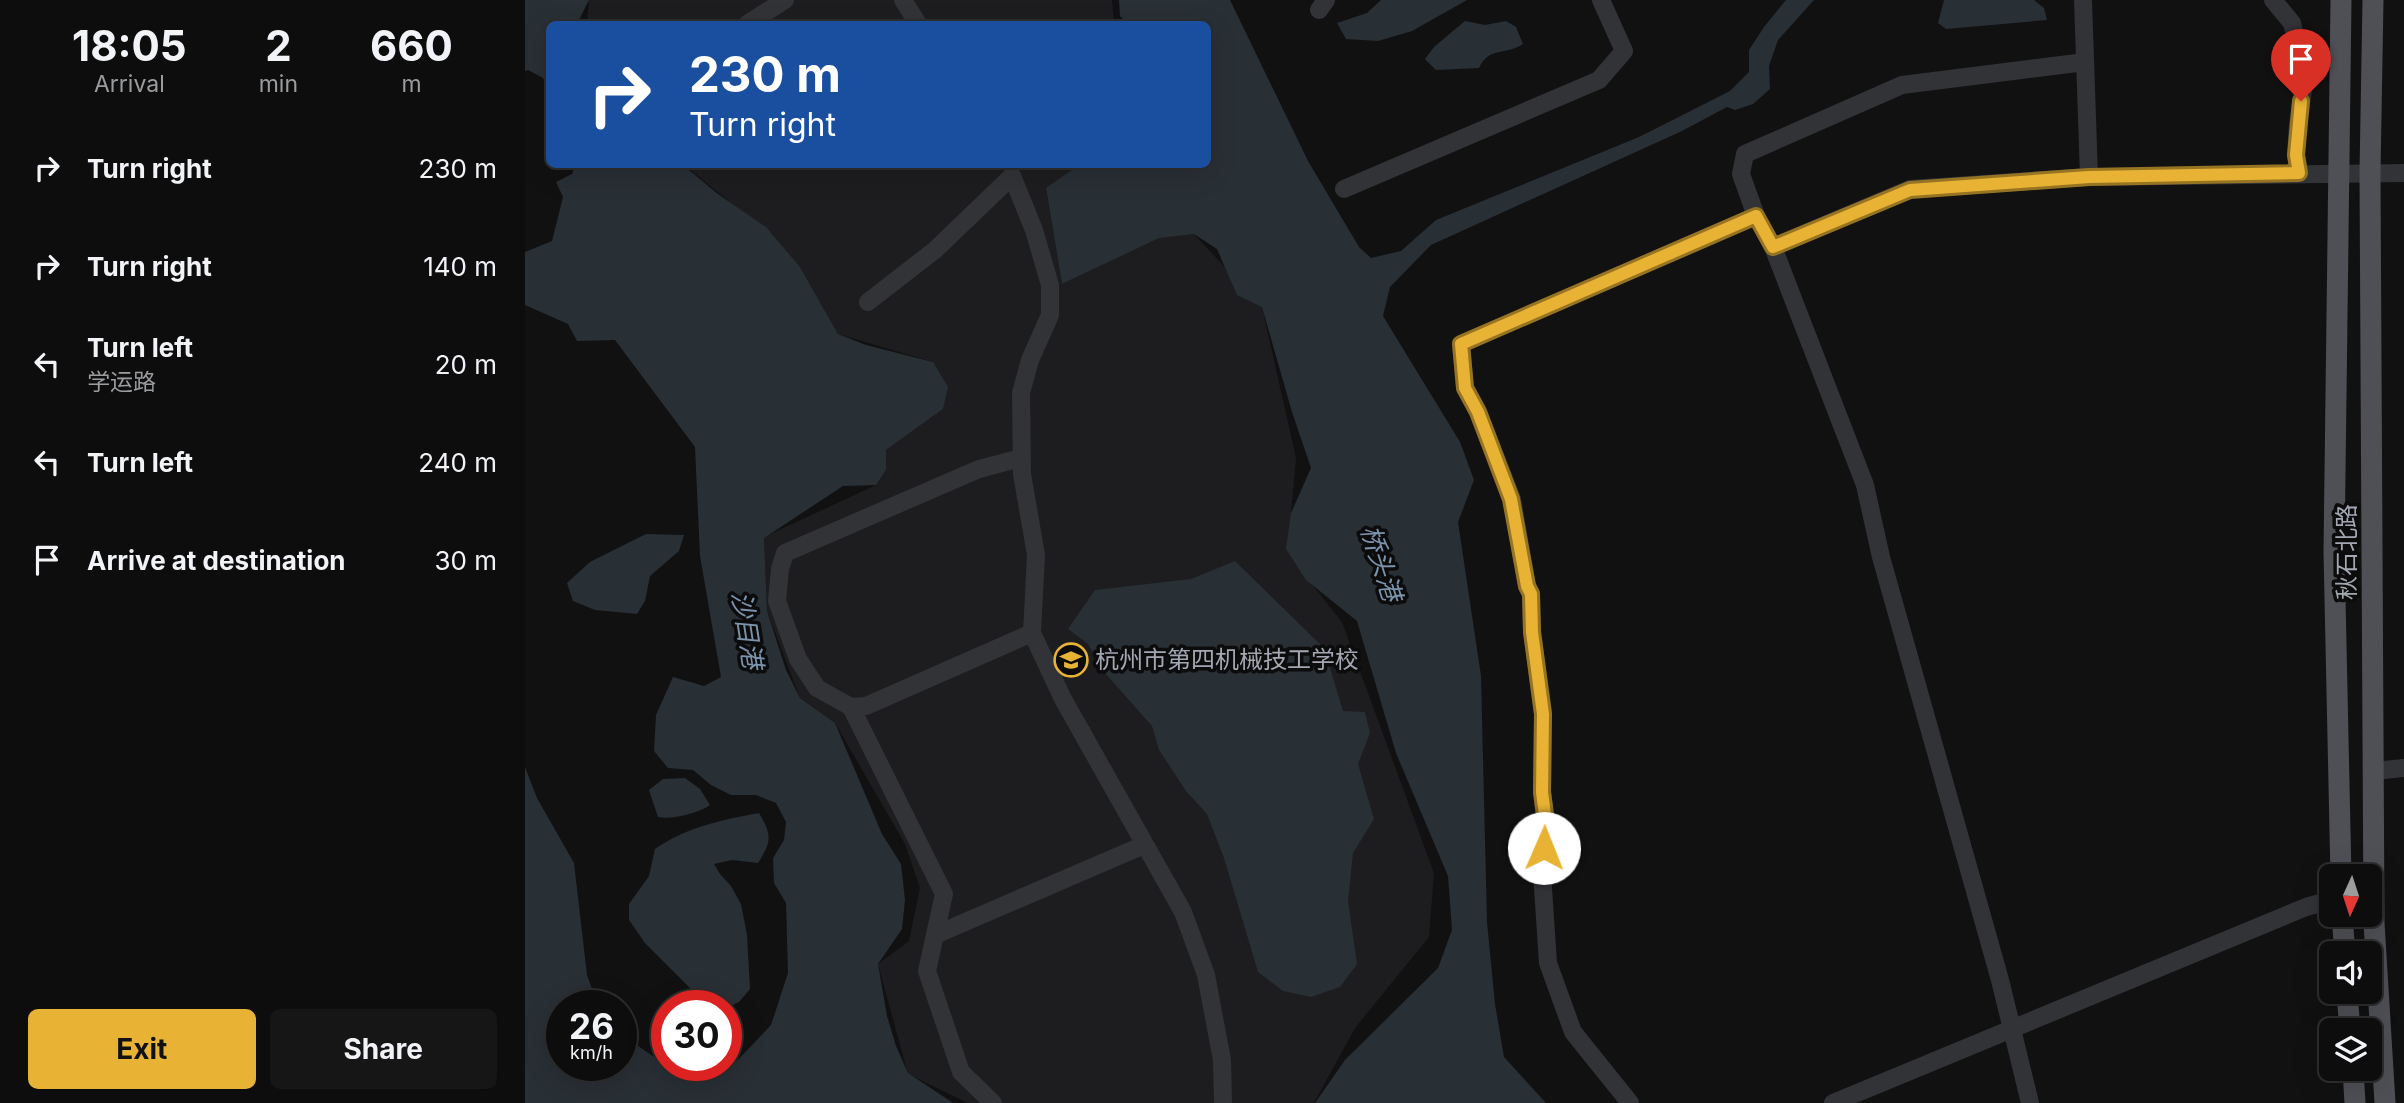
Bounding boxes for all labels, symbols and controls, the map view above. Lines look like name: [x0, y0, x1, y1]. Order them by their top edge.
text: 18:05: [72, 20, 187, 71]
text: 2: [265, 20, 292, 71]
text: 660: [370, 20, 453, 71]
pin: [2271, 29, 2331, 101]
icon: arrive: [2282, 40, 2320, 78]
text: 230 m: [689, 45, 841, 104]
icon: right: [574, 49, 665, 140]
text: Arrival: [94, 70, 165, 98]
text: min: [259, 70, 298, 98]
text: m: [401, 70, 422, 98]
text: Turn right: [689, 105, 836, 144]
icon: right: [28, 149, 66, 187]
text: Turn right: [87, 153, 212, 184]
text: 230 m: [419, 153, 497, 184]
icon: right: [28, 247, 66, 285]
text: Turn right: [87, 251, 212, 282]
text: 140 m: [423, 251, 497, 282]
text: Turn left: [87, 332, 193, 363]
icon: left: [28, 345, 66, 383]
text: 20 m: [435, 349, 497, 380]
text: 学运路: [87, 368, 156, 396]
icon: left: [28, 443, 66, 481]
text: Turn left: [87, 447, 193, 478]
text: 240 m: [418, 447, 497, 478]
street label: 秋石北路: [2332, 504, 2361, 600]
water label: 桥头港: [1355, 521, 1410, 609]
icon: arrive: [28, 541, 66, 579]
text: Arrive at destination: [87, 545, 346, 576]
text: 30 m: [434, 545, 497, 576]
water label: 沙目港: [726, 589, 770, 675]
school or university icon: 杭州市第四机械技工学校: [1052, 641, 1090, 679]
place label: 杭州市第四机械技工学校: [1095, 645, 1359, 674]
position arrow: [1507, 811, 1581, 885]
north arrow: [2319, 864, 2382, 928]
map controls: [2319, 864, 2382, 1081]
button: sound: [2319, 941, 2382, 1004]
speed limit sign: 30: [651, 990, 742, 1081]
text: 26: [569, 1005, 614, 1047]
button: Exit: [28, 1009, 256, 1089]
button: Share: [270, 1009, 497, 1089]
button: layers: [2319, 1018, 2382, 1081]
text: km/h: [570, 1042, 613, 1063]

